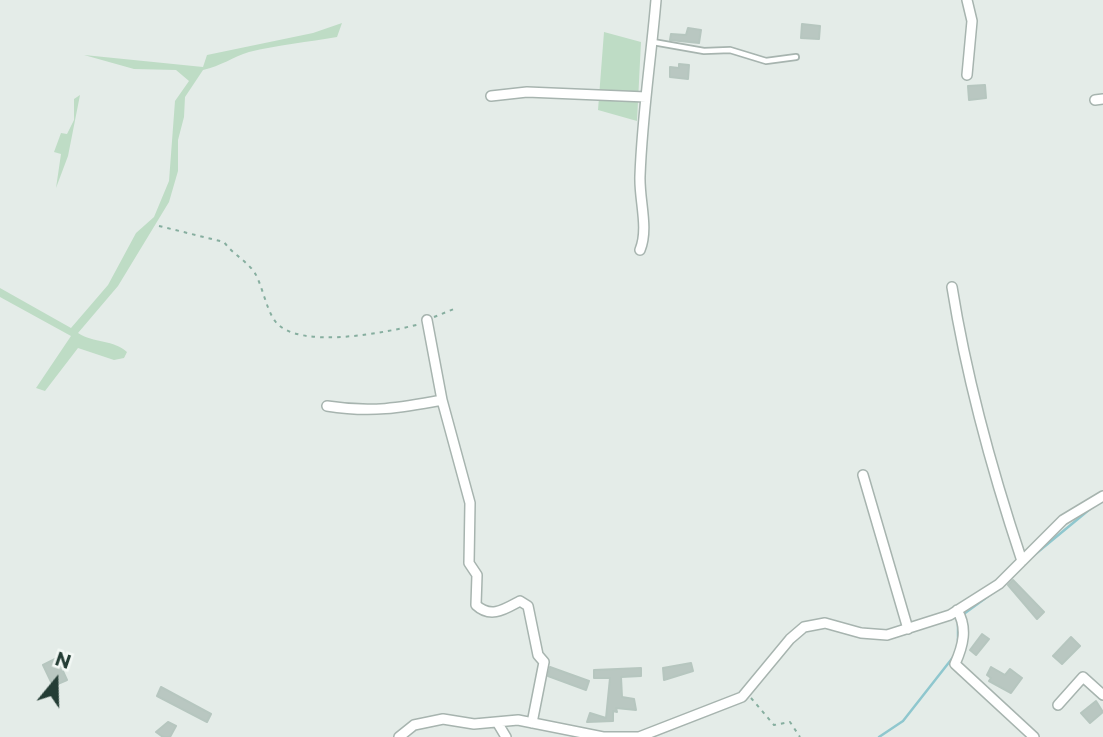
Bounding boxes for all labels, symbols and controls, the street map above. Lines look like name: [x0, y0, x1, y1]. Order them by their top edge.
north arrow: [21, 646, 91, 716]
text: N: [52, 647, 74, 674]

